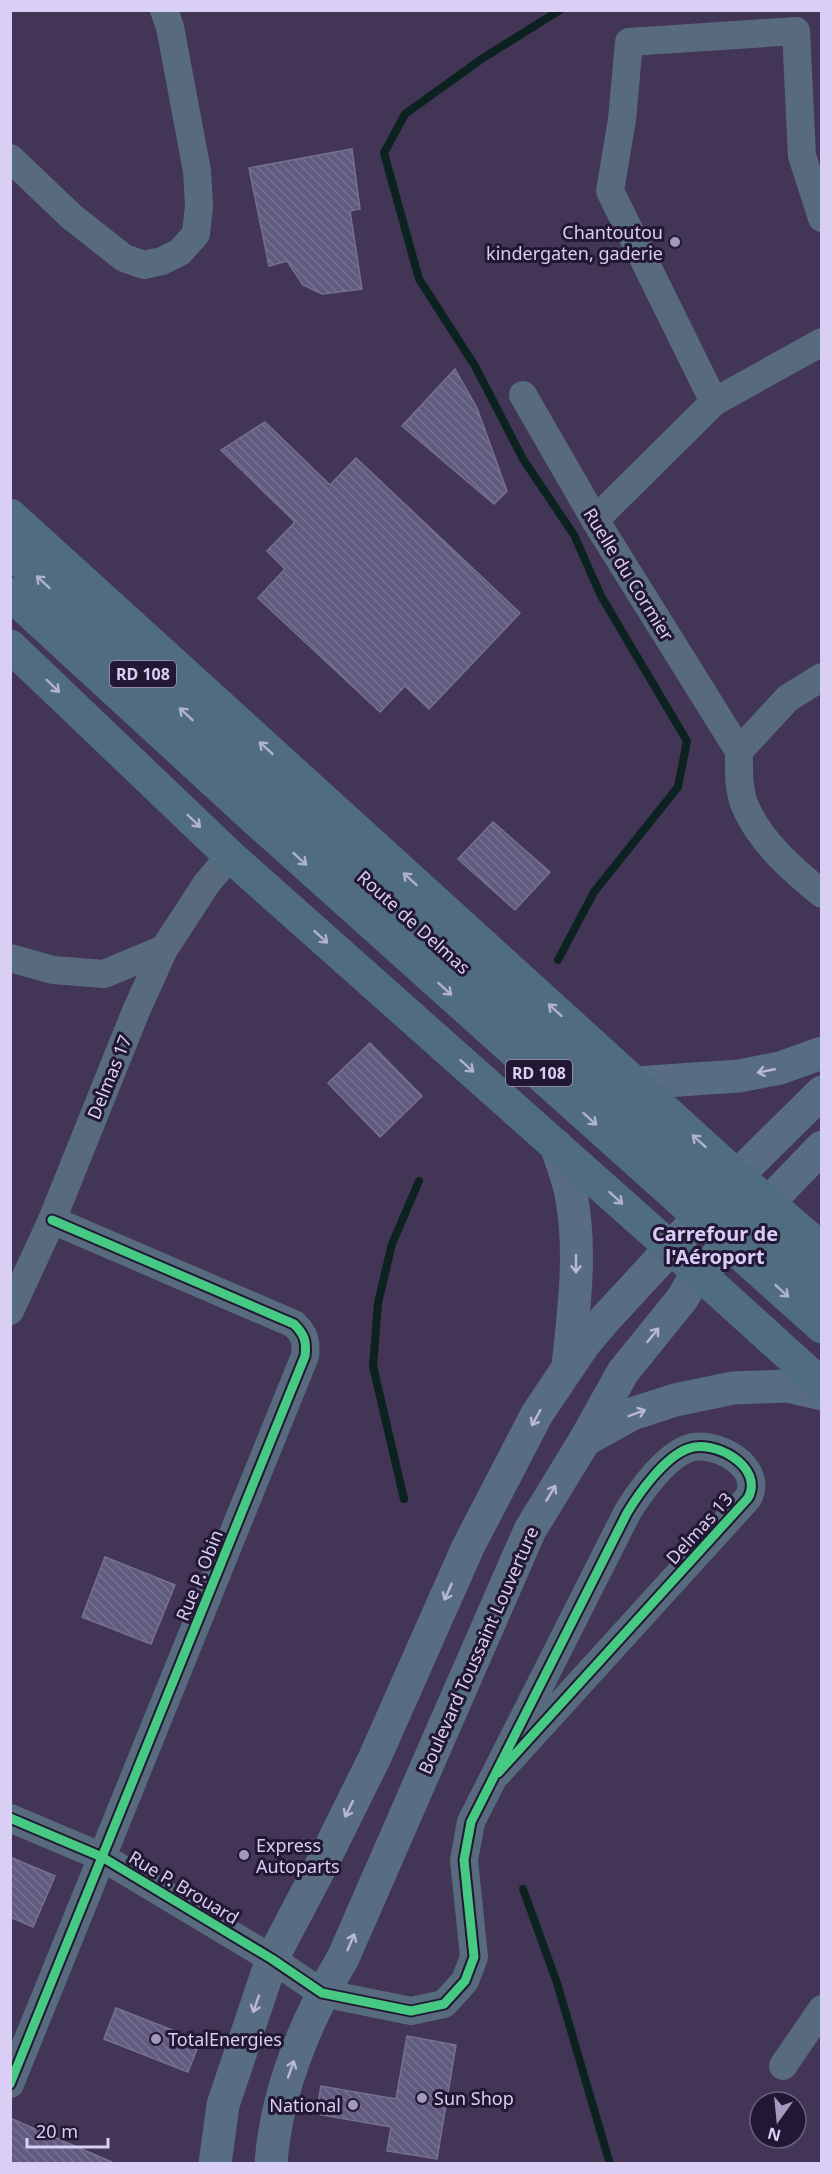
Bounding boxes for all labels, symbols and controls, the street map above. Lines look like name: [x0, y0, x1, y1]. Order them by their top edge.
place label: Chantoutou kindergaten, gaderie: [486, 220, 663, 265]
marker: Chantoutou kindergaten, gaderie: [668, 235, 682, 249]
street label: Ruelle du Cormier: [578, 503, 680, 645]
one-way arrow: [36, 574, 51, 589]
road number: RD 108: [110, 661, 176, 687]
one-way arrow: [45, 679, 60, 693]
one-way arrow: [179, 707, 194, 721]
one-way arrow: [259, 741, 274, 755]
one-way arrow: [186, 814, 201, 828]
one-way arrow: [292, 852, 307, 866]
street label: Route de Delmas: [352, 865, 476, 979]
one-way arrow: [403, 872, 418, 886]
one-way arrow: [313, 930, 328, 944]
one-way arrow: [437, 982, 452, 996]
one-way arrow: [547, 1003, 562, 1017]
street label: Delmas 17: [81, 1031, 137, 1123]
one-way arrow: [459, 1059, 474, 1073]
road number: RD 108: [506, 1060, 572, 1086]
one-way arrow: [756, 1066, 776, 1077]
one-way arrow: [583, 1112, 598, 1126]
one-way arrow: [692, 1134, 707, 1148]
one-way arrow: [608, 1191, 623, 1205]
district label: Carrefour de l'Aéroport: [652, 1220, 778, 1270]
one-way arrow: [570, 1254, 582, 1274]
one-way arrow: [775, 1284, 790, 1298]
one-way arrow: [647, 1328, 660, 1344]
one-way arrow: [627, 1407, 646, 1418]
one-way arrow: [529, 1409, 541, 1426]
one-way arrow: [546, 1485, 558, 1502]
street label: Delmas 13: [660, 1487, 738, 1569]
street label: Boulevard Toussaint Louverture: [412, 1523, 544, 1777]
street label: Rue P. Obin: [170, 1526, 228, 1624]
one-way arrow: [441, 1582, 453, 1600]
one-way arrow: [343, 1800, 354, 1818]
place label: Express Autoparts: [256, 1833, 340, 1878]
street label: Rue P. Brouard: [125, 1845, 243, 1929]
marker: Express Autoparts: [237, 1848, 251, 1862]
one-way arrow: [346, 1933, 357, 1951]
one-way arrow: [250, 1994, 261, 2013]
place label: TotalEnergies: [168, 2027, 282, 2051]
marker: TotalEnergies: [149, 2032, 163, 2046]
one-way arrow: [286, 2060, 297, 2079]
place label: Sun Shop: [434, 2086, 514, 2110]
north arrow: [748, 2090, 808, 2150]
marker: Sun Shop: [415, 2091, 429, 2105]
place label: National: [269, 2093, 341, 2117]
marker: National: [346, 2098, 360, 2112]
scale bar: [27, 2111, 108, 2149]
text: 20 m: [36, 2119, 78, 2143]
text: N: [765, 2122, 783, 2147]

